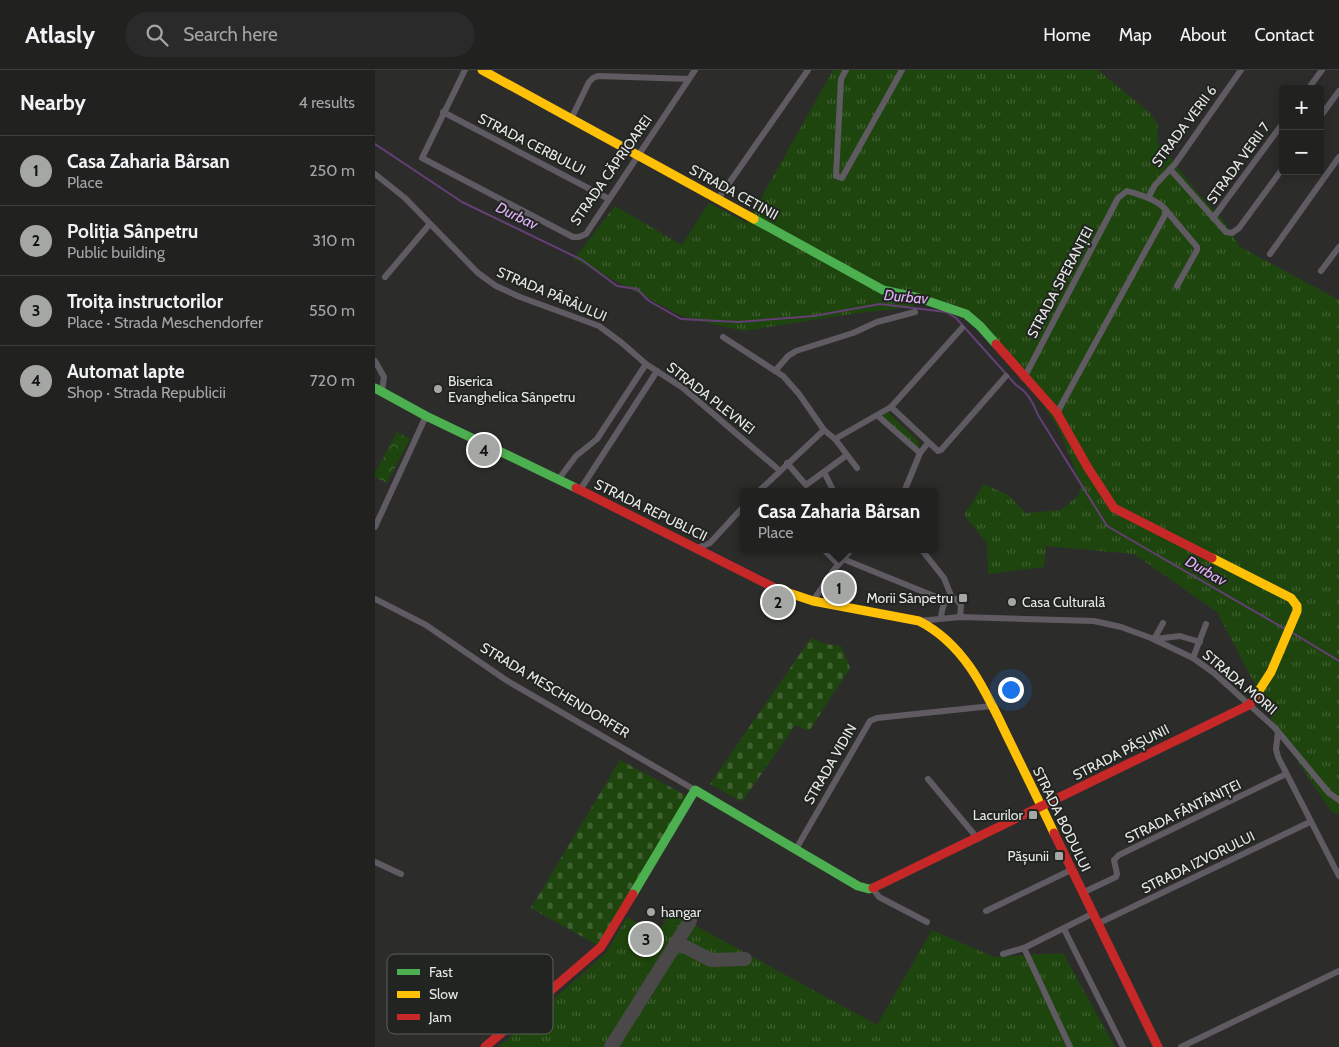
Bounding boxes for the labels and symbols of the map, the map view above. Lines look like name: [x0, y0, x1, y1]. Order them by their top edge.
street label: STRADA VERII 6: [1147, 82, 1221, 170]
street label: STRADA CERBULUI: [475, 109, 589, 179]
street label: STRADA CĂPRIOAREI: [566, 111, 656, 229]
street label: STRADA VERII 7: [1202, 119, 1274, 207]
street label: STRADA CETINII: [686, 160, 782, 224]
water label: Durbav: [493, 198, 541, 234]
street label: STRADA SPERANȚEI: [1023, 223, 1097, 341]
street label: STRADA PÂRÂULUI: [494, 263, 610, 325]
water label: Durbav: [883, 286, 929, 308]
street label: STRADA PLEVNEI: [663, 358, 759, 438]
place label: Biserica Evanghelica Sânpetru: [448, 372, 575, 406]
marker: Biserica Evanghelica Sânpetru: [432, 383, 444, 395]
pin: 4: [468, 431, 500, 469]
street label: STRADA REPUBLICII: [592, 475, 710, 545]
water label: Durbav: [1182, 552, 1230, 590]
pin: 1: [823, 569, 855, 607]
pin: 2: [762, 583, 794, 621]
place label: Morii Sânpetru: [866, 589, 953, 607]
marker: Morii Sânpetru: [957, 592, 969, 604]
place label: Casa Culturală: [1022, 593, 1105, 611]
marker: Casa Culturală: [1006, 596, 1018, 608]
street label: STRADA MESCHENDORFER: [477, 638, 633, 742]
street label: STRADA MORII: [1199, 645, 1281, 719]
your location: [998, 677, 1024, 703]
street label: STRADA VIDIN: [800, 720, 860, 808]
street label: STRADA PĂȘUNII: [1070, 720, 1172, 784]
street label: STRADA BODULUI: [1029, 764, 1095, 874]
street label: STRADA FÂNTÂNIȚEI: [1122, 775, 1244, 847]
place label: Lacurilor: [973, 806, 1024, 824]
marker: Lacurilor: [1027, 809, 1039, 821]
street label: STRADA IZVORULUI: [1138, 827, 1258, 897]
place label: Pășunii: [1008, 847, 1049, 865]
marker: Pășunii: [1053, 850, 1065, 862]
place label: hangar: [661, 903, 702, 921]
marker: hangar: [645, 906, 657, 918]
pin: 3: [630, 920, 662, 958]
legend: [387, 954, 553, 1034]
text: Fast: [429, 963, 453, 981]
text: Slow: [429, 985, 458, 1003]
text: Jam: [428, 1008, 451, 1026]

